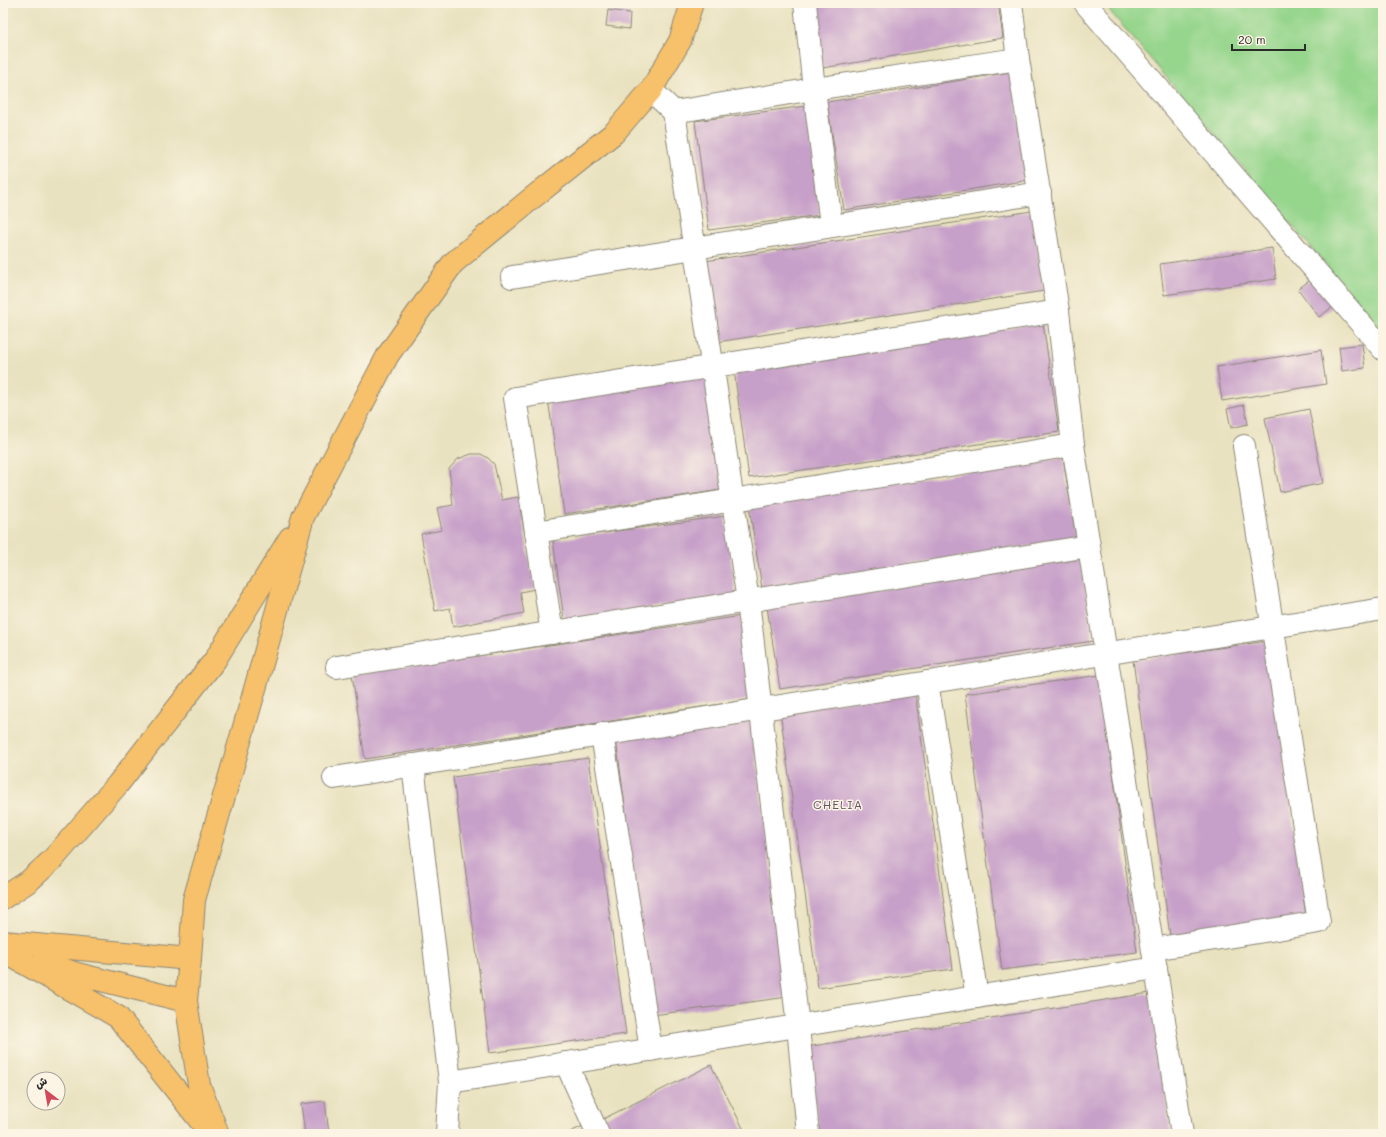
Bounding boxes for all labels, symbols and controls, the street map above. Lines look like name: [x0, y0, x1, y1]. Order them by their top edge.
scale bar: [1232, 26, 1305, 52]
text: 20 m: [1238, 31, 1266, 47]
district label: CHELIA: [813, 796, 863, 812]
north arrow: [26, 1071, 66, 1111]
text: ش: [32, 1072, 50, 1092]

